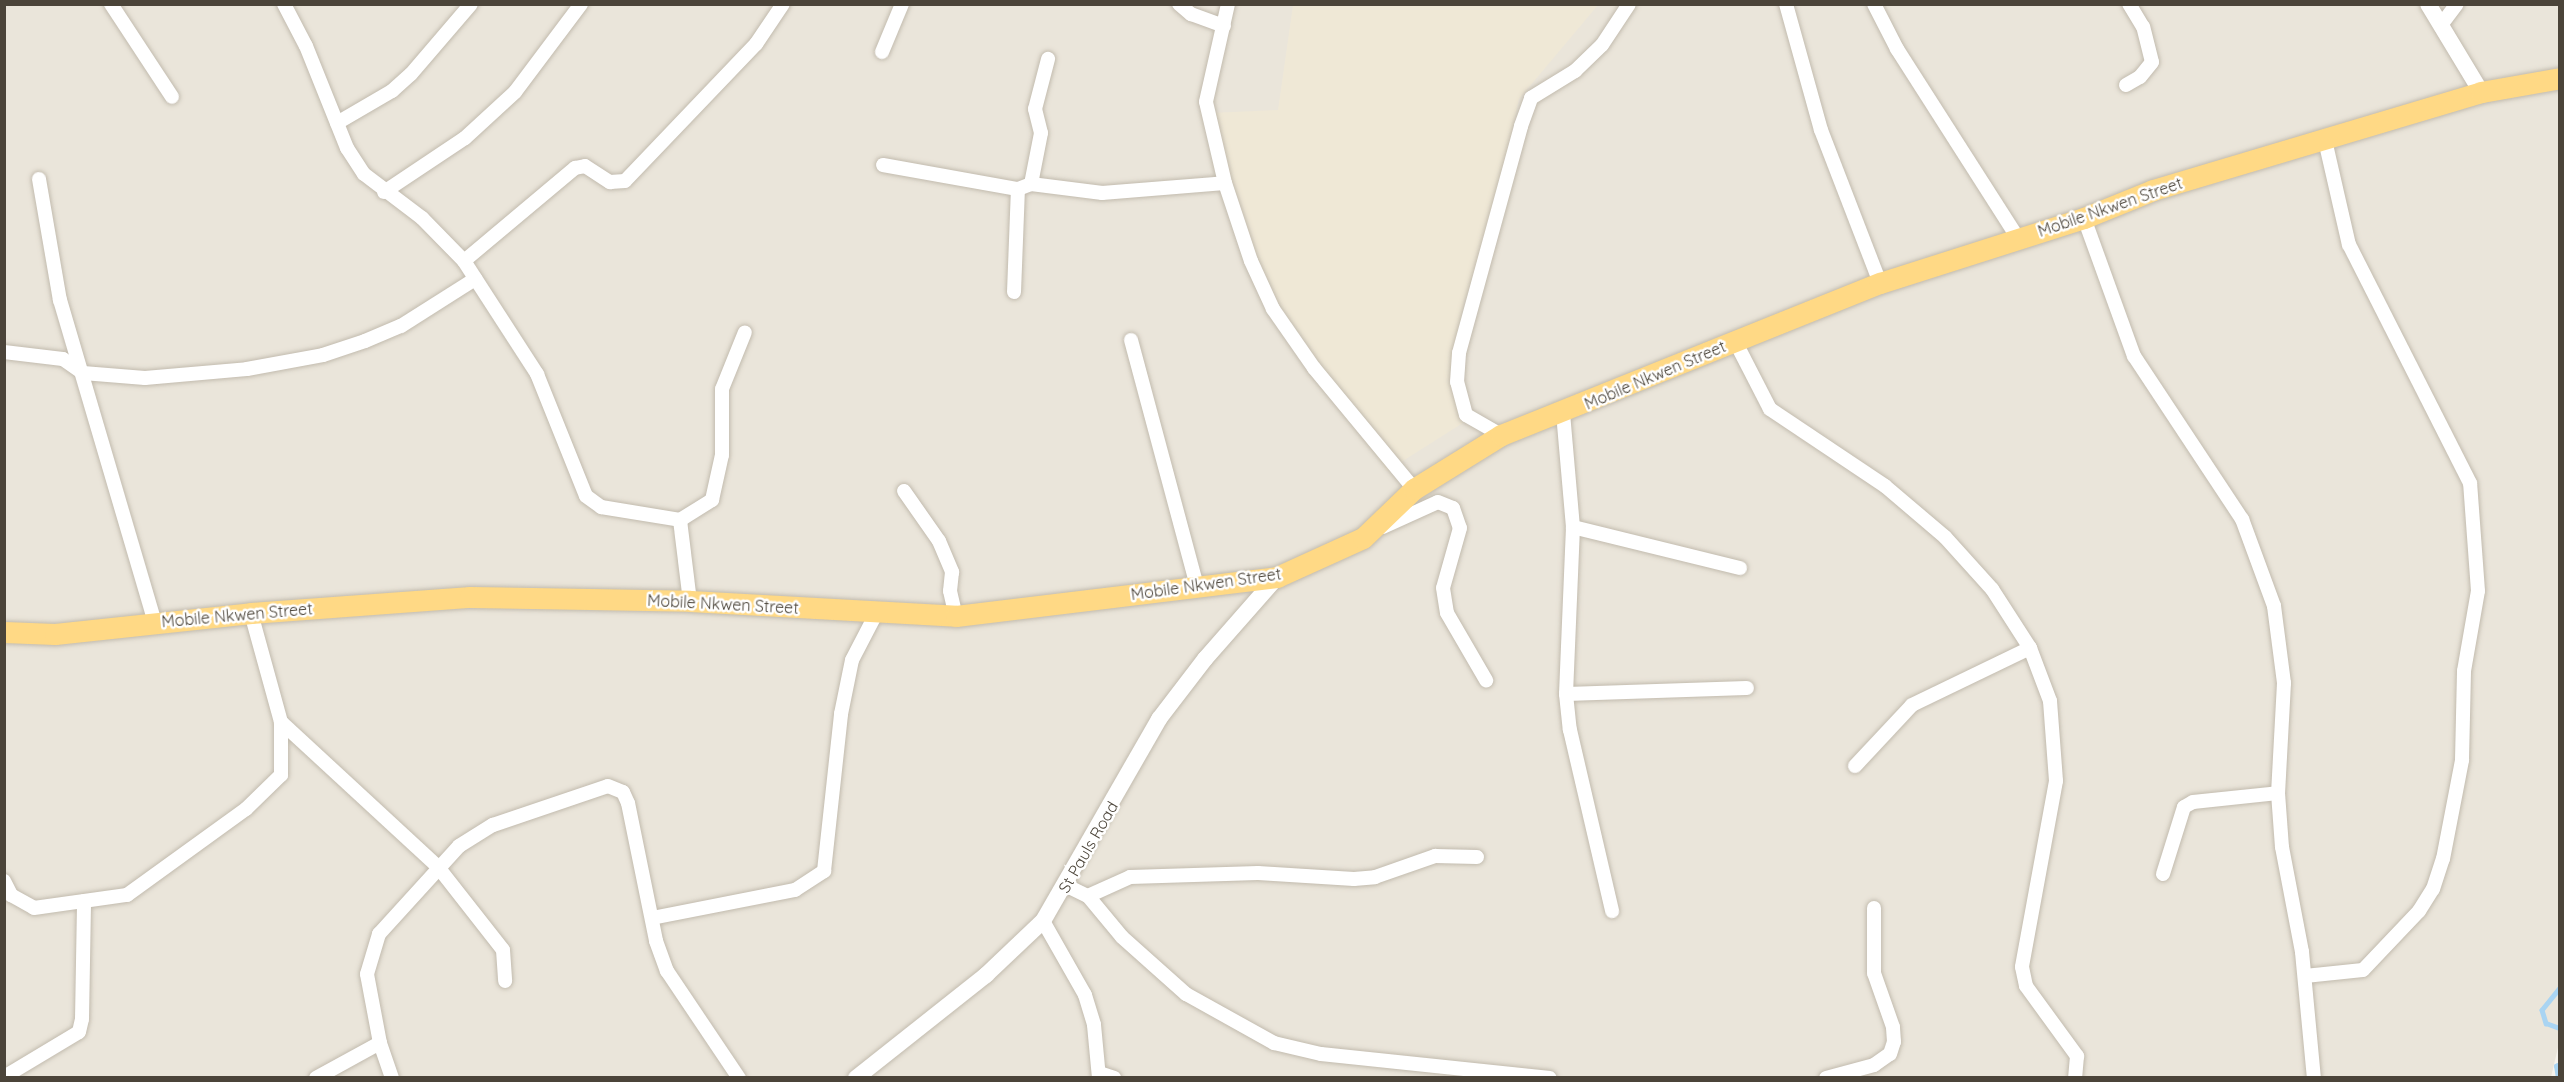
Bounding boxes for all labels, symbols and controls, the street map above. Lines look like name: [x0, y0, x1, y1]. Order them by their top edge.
street label: Mobile Nkwen Street: [2035, 173, 2185, 241]
street label: Mobile Nkwen Street: [1581, 337, 1729, 413]
street label: Mobile Nkwen Street: [1130, 564, 1282, 604]
street label: Mobile Nkwen Street: [647, 590, 799, 618]
street label: Mobile Nkwen Street: [161, 599, 313, 631]
street label: St Pauls Road: [1054, 798, 1122, 896]

